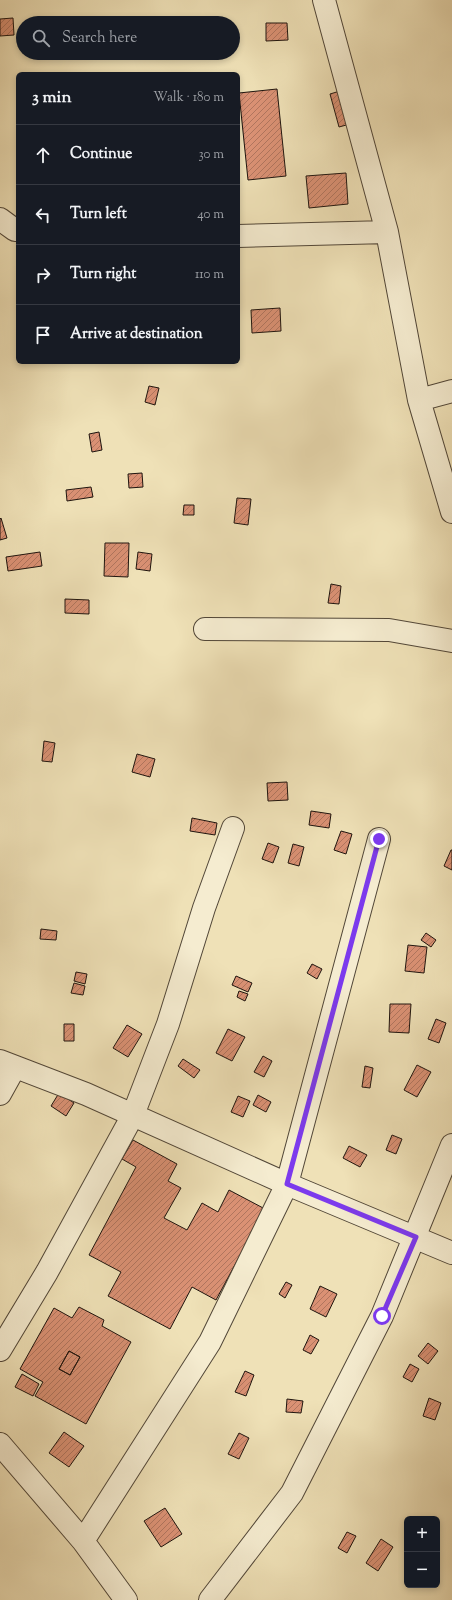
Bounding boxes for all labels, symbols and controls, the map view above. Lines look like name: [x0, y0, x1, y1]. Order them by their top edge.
search box: [16, 16, 240, 60]
icon: search: [30, 27, 52, 49]
text: Search here: [62, 28, 137, 49]
text: 3 min: [32, 86, 71, 110]
text: Walk · 180 m: [153, 89, 224, 107]
icon: ahead: [32, 144, 54, 166]
text: Continue: [70, 144, 132, 165]
text: 30 m: [198, 146, 224, 164]
icon: left: [32, 204, 54, 226]
text: Turn left: [70, 204, 127, 225]
text: 40 m: [197, 206, 224, 224]
icon: right: [32, 264, 54, 286]
text: Turn right: [70, 264, 136, 285]
text: 110 m: [195, 266, 224, 284]
icon: arrive: [32, 324, 54, 346]
text: Arrive at destination: [70, 324, 203, 345]
route end: [370, 830, 388, 848]
route start: [373, 1307, 391, 1325]
map controls: [404, 1516, 440, 1588]
button: +: [404, 1516, 440, 1552]
button: −: [404, 1552, 440, 1588]

